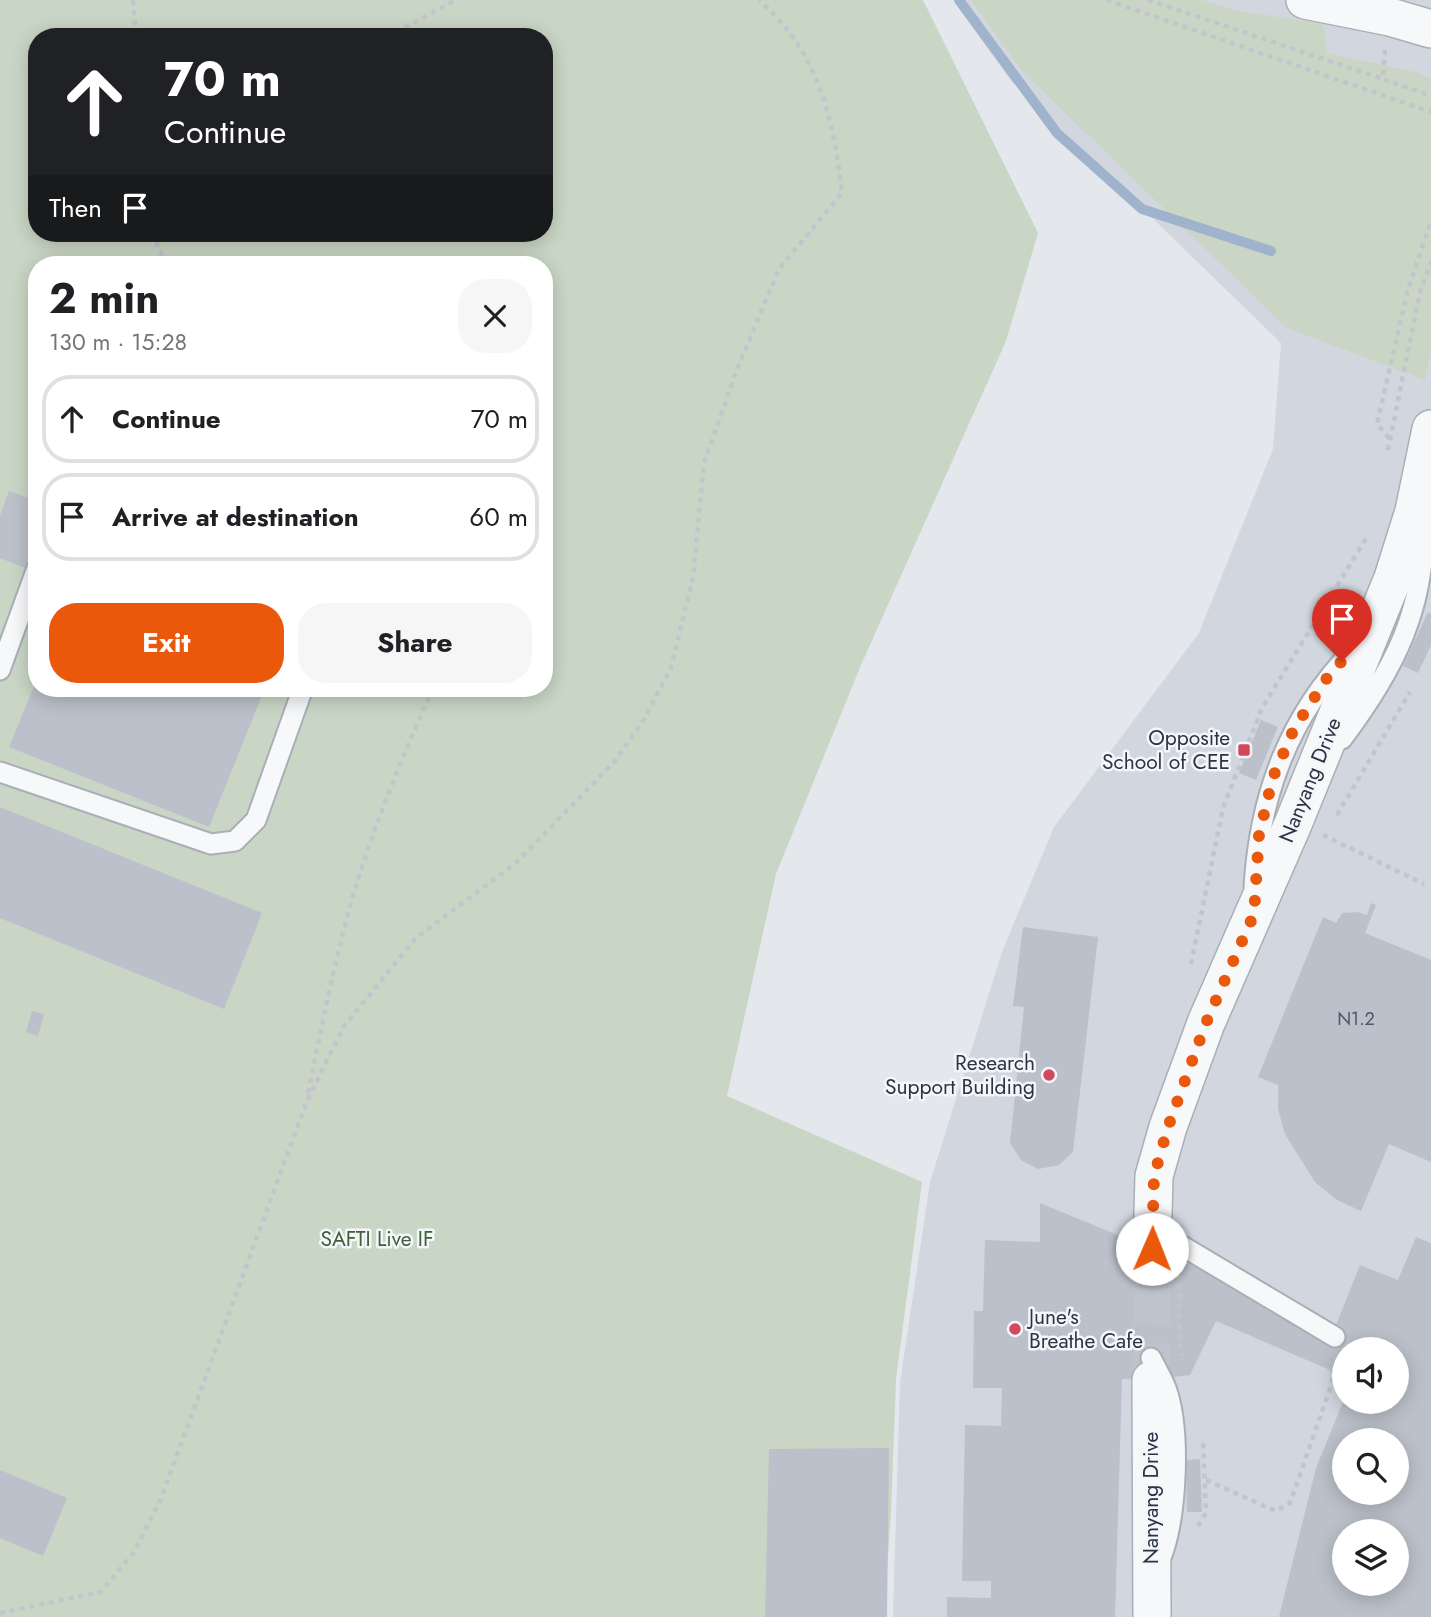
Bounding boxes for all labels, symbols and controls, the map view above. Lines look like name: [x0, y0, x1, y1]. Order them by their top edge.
text: 70 m: [164, 44, 281, 114]
icon: ahead: [49, 56, 140, 147]
text: Continue: [164, 109, 286, 155]
text: Then: [49, 189, 102, 227]
icon: arrive: [116, 189, 154, 227]
text: 2 min: [49, 268, 159, 329]
button: close: [458, 279, 532, 353]
text: 130 m · 15:28: [49, 325, 187, 359]
icon: ahead: [53, 400, 91, 438]
text: Continue: [112, 400, 221, 438]
text: 70 m: [471, 400, 528, 438]
icon: arrive: [53, 498, 91, 536]
text: Arrive at destination: [112, 498, 359, 536]
text: 60 m: [469, 498, 528, 536]
pin: [1312, 589, 1372, 661]
icon: arrive: [1323, 600, 1361, 638]
button: Exit: [49, 603, 284, 683]
button: Share: [298, 603, 532, 683]
street label: Nanyang Drive: [1271, 713, 1349, 847]
place label: Opposite School of CEE: [1102, 723, 1230, 777]
marker: Opposite School of CEE: [1236, 742, 1252, 758]
house number: N1.2: [1337, 1006, 1375, 1032]
place label: Research Support Building: [885, 1048, 1035, 1102]
marker: Research Support Building: [1041, 1067, 1057, 1083]
position arrow: [1115, 1212, 1189, 1286]
park label: SAFTI Live IF: [320, 1224, 434, 1254]
place label: June's Breathe Cafe: [1026, 1302, 1143, 1356]
marker: June's Breathe Cafe: [1007, 1321, 1023, 1337]
map controls: [1332, 1337, 1409, 1596]
button: sound: [1332, 1337, 1409, 1414]
button: search: [1332, 1428, 1409, 1505]
street label: Nanyang Drive: [1136, 1432, 1166, 1564]
button: layers: [1332, 1519, 1409, 1596]

